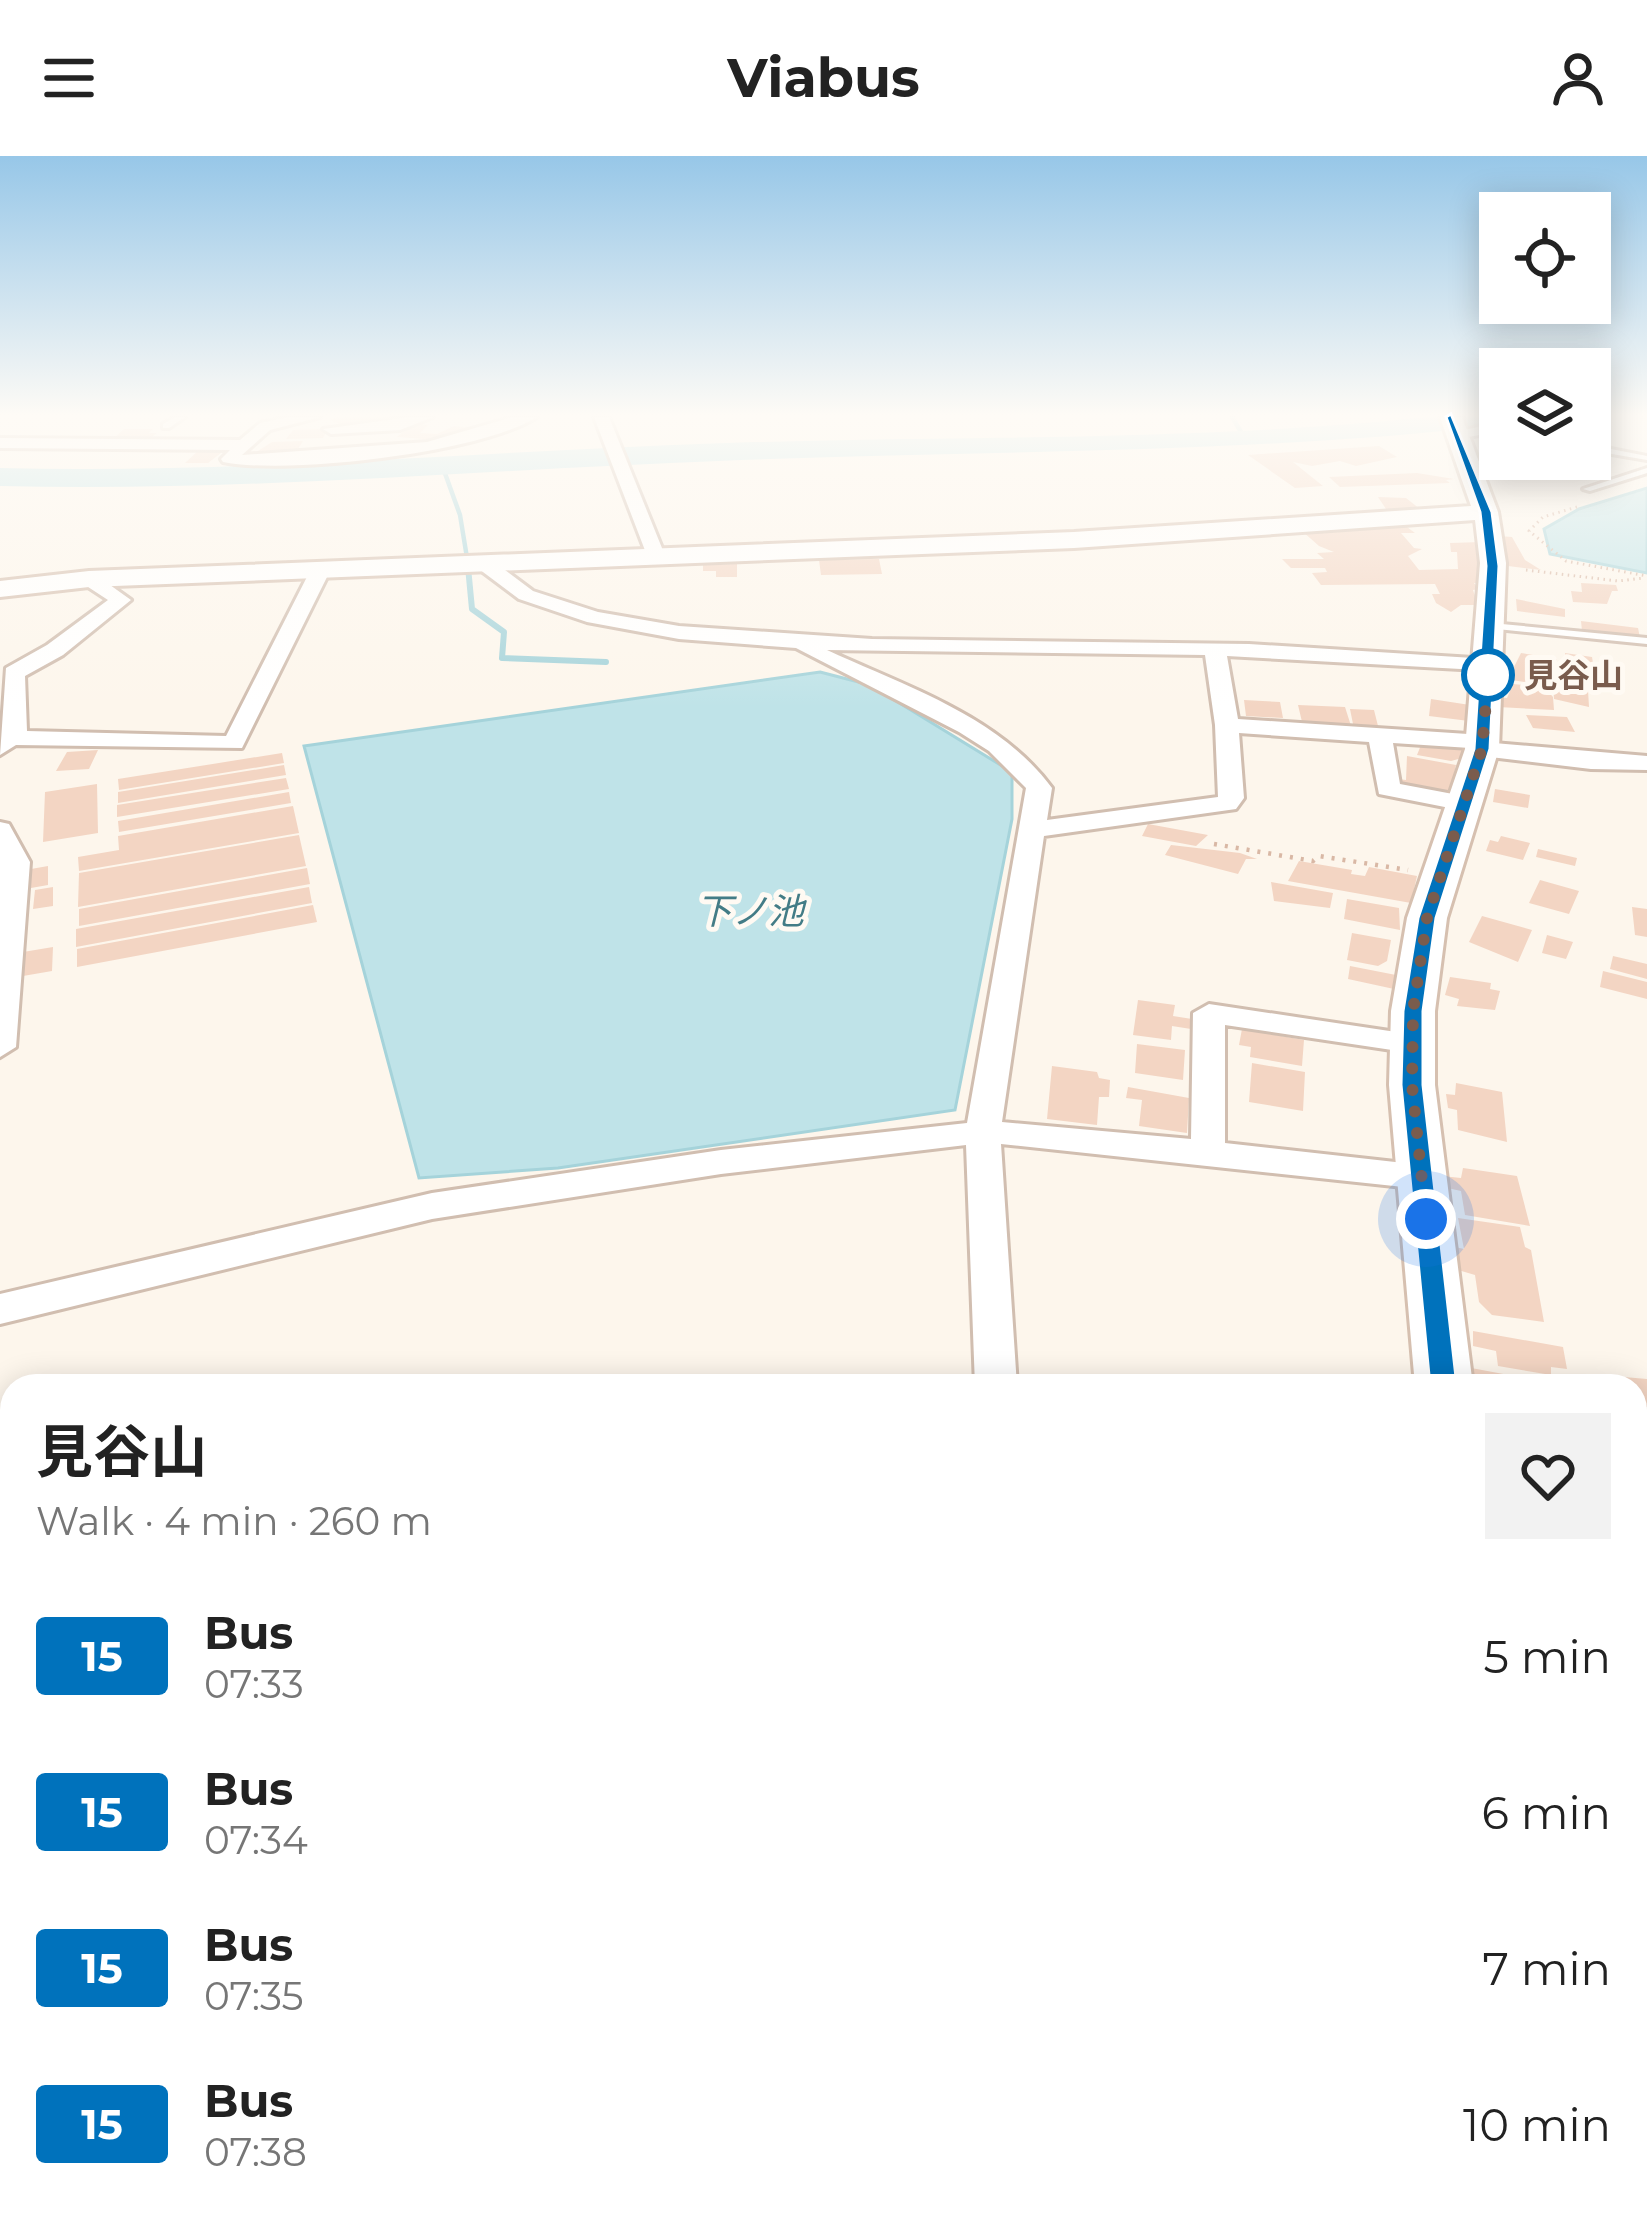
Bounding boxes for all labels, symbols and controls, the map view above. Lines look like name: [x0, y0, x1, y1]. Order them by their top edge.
icon: menu: [36, 45, 102, 111]
text: Viabus: [727, 45, 920, 111]
icon: person: [1545, 45, 1611, 111]
map controls: [1479, 192, 1611, 480]
button: locate: [1479, 192, 1611, 324]
button: layers: [1479, 348, 1611, 480]
marker: 見谷山: [1463, 650, 1513, 700]
place label: 見谷山: [1524, 655, 1623, 695]
water label: 下ノ池: [696, 889, 807, 933]
your location: [1396, 1189, 1456, 1249]
button: heart: [1485, 1413, 1611, 1539]
text: 見谷山: [36, 1417, 207, 1486]
text: Walk · 4 min · 260 m: [36, 1497, 432, 1545]
text: Bus: [204, 1605, 293, 1660]
text: 5 min: [1483, 1629, 1611, 1684]
text: 15: [81, 1630, 123, 1682]
text: 07:33: [204, 1660, 304, 1708]
text: Bus: [204, 1761, 293, 1816]
text: 6 min: [1482, 1785, 1611, 1840]
text: 15: [81, 1786, 123, 1838]
text: 07:34: [204, 1816, 308, 1864]
text: Bus: [204, 1917, 293, 1972]
text: 7 min: [1482, 1941, 1611, 1996]
text: 15: [81, 1942, 123, 1994]
text: 07:35: [204, 1972, 304, 2020]
text: Bus: [204, 2073, 293, 2128]
text: 10 min: [1463, 2097, 1611, 2152]
text: 15: [81, 2098, 123, 2150]
text: 07:38: [204, 2128, 307, 2176]

